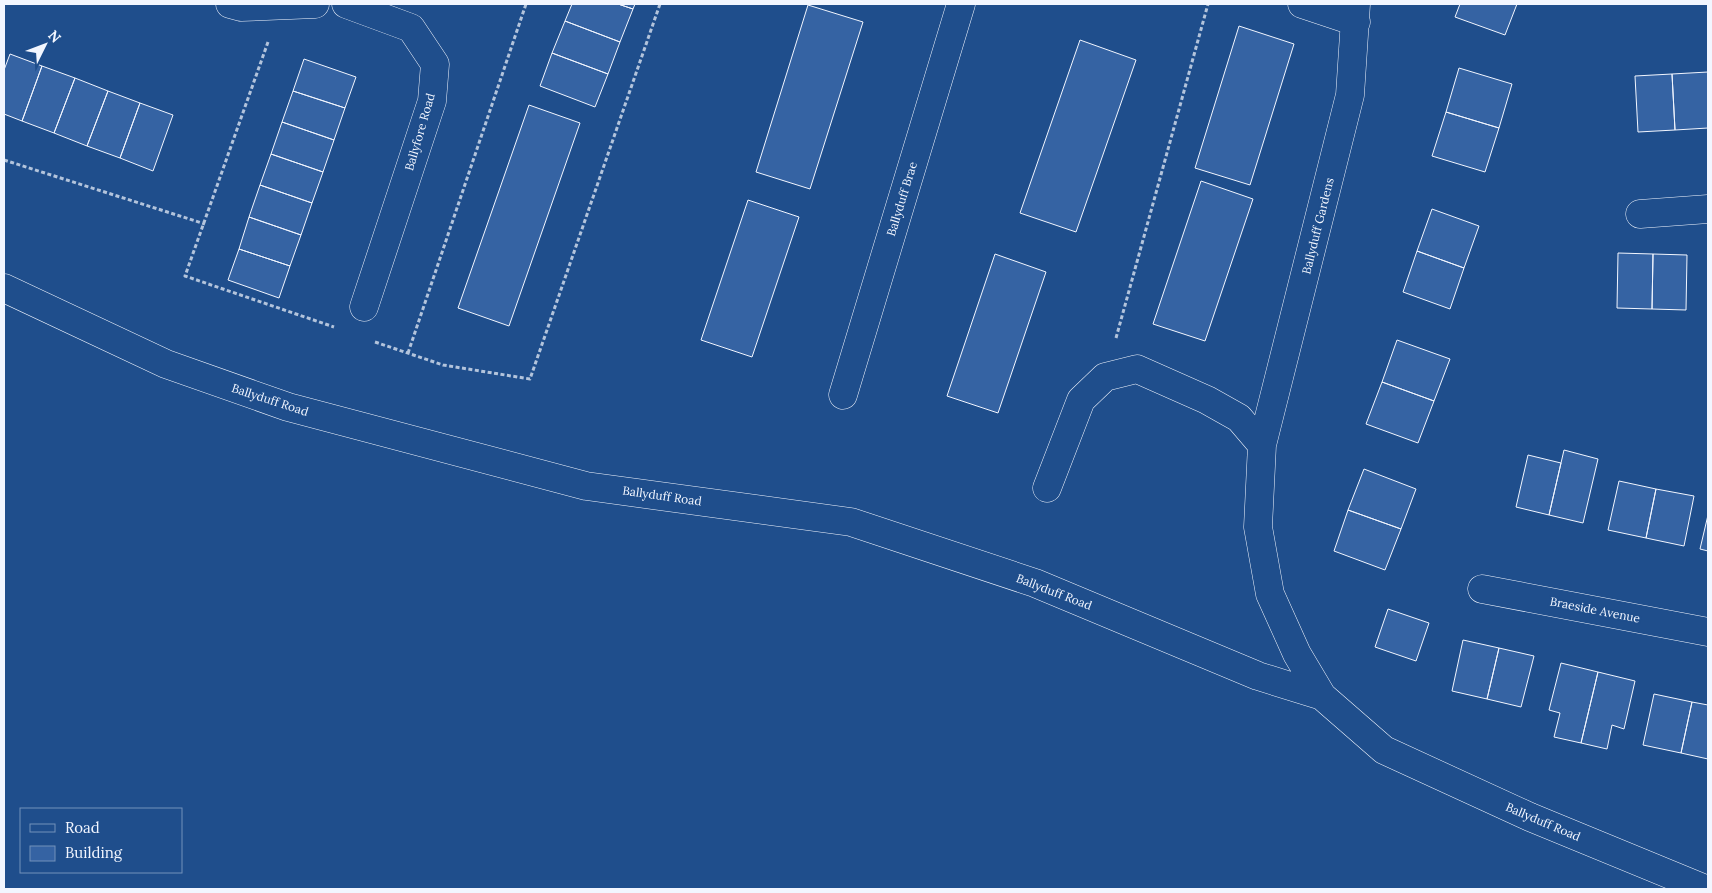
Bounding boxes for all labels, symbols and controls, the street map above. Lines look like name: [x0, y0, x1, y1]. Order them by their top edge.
north arrow: [20, 20, 70, 70]
text: N: [44, 26, 65, 46]
street label: Ballyfore Road: [401, 91, 438, 172]
street label: Ballyduff Brae: [883, 159, 920, 238]
street label: Ballyduff Gardens: [1298, 176, 1337, 276]
street label: Ballyduff Road: [230, 380, 310, 419]
street label: Ballyduff Road: [621, 483, 703, 508]
street label: Ballyduff Road: [1014, 570, 1094, 613]
street label: Braeside Avenue: [1549, 593, 1642, 626]
street label: Ballyduff Road: [1503, 799, 1583, 844]
legend: [20, 808, 182, 873]
text: Road: [65, 818, 100, 837]
text: Building: [65, 843, 123, 862]

